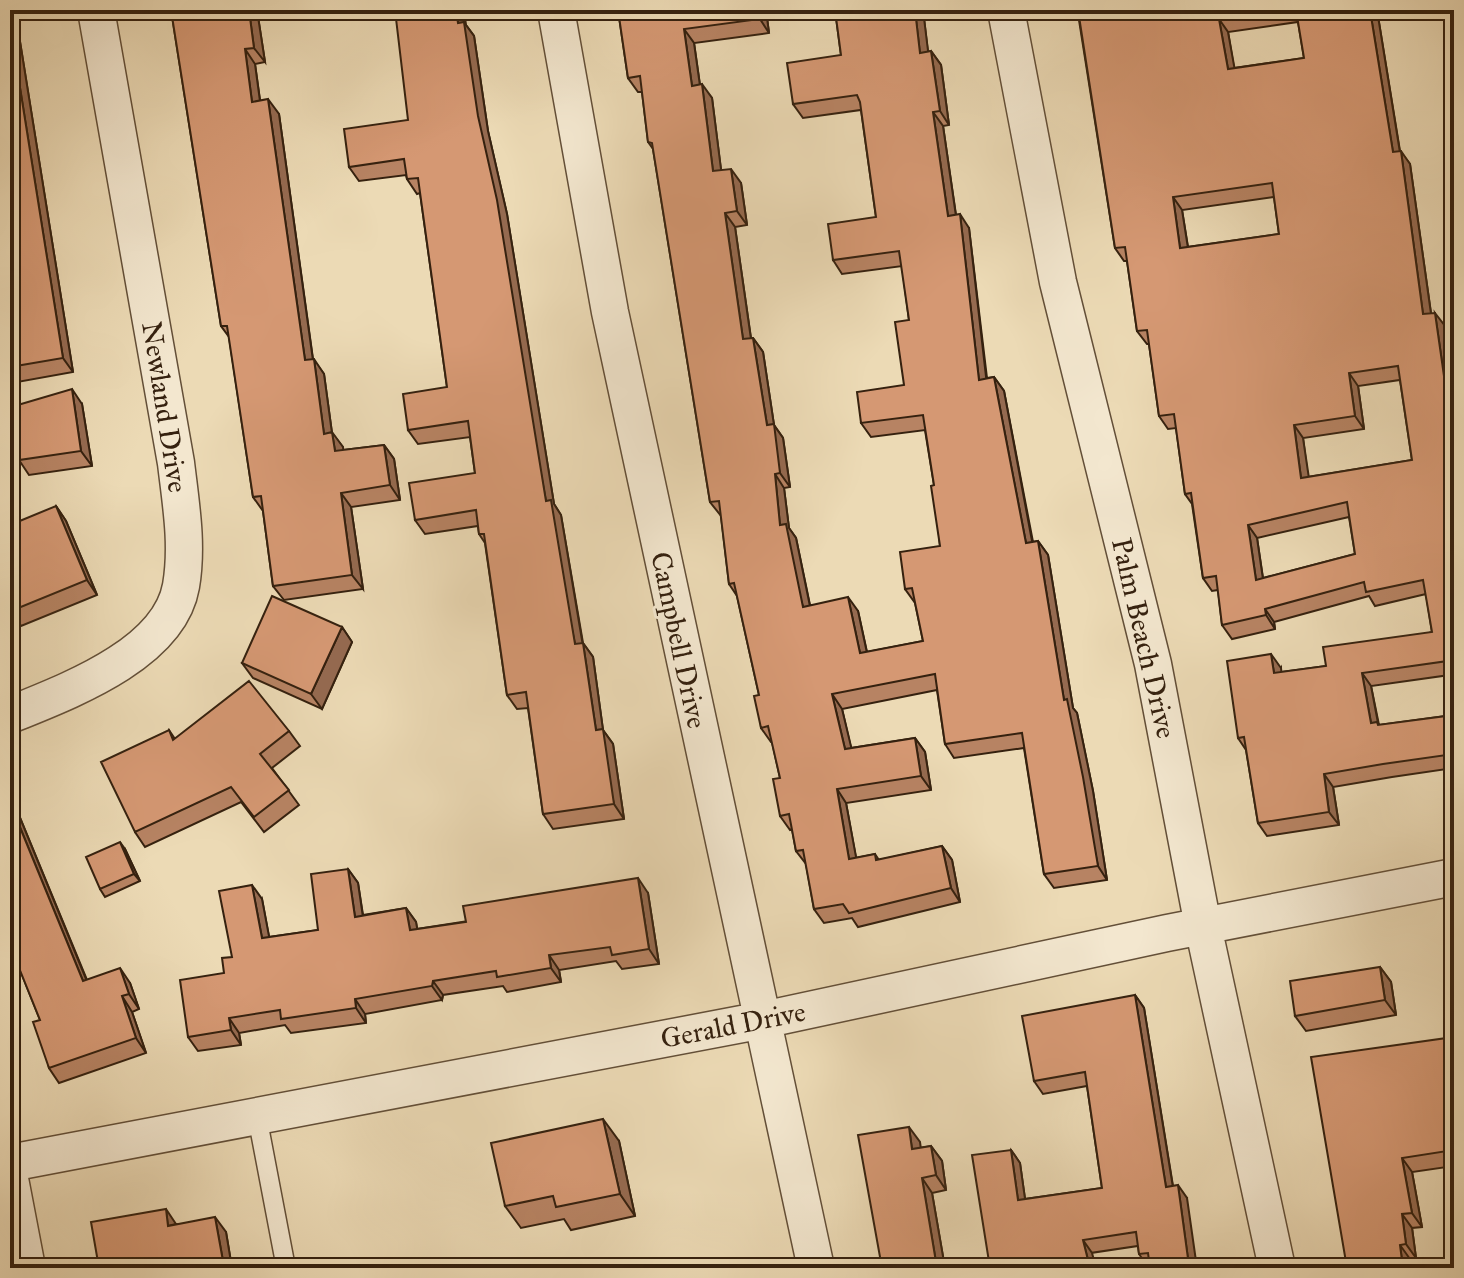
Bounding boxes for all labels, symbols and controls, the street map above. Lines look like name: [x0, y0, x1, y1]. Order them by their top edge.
street label: Newland Drive: [134, 319, 196, 495]
street label: Palm Beach Drive: [1104, 534, 1184, 742]
street label: Campbell Drive: [643, 549, 715, 731]
street label: Gerald Drive: [658, 994, 808, 1056]

